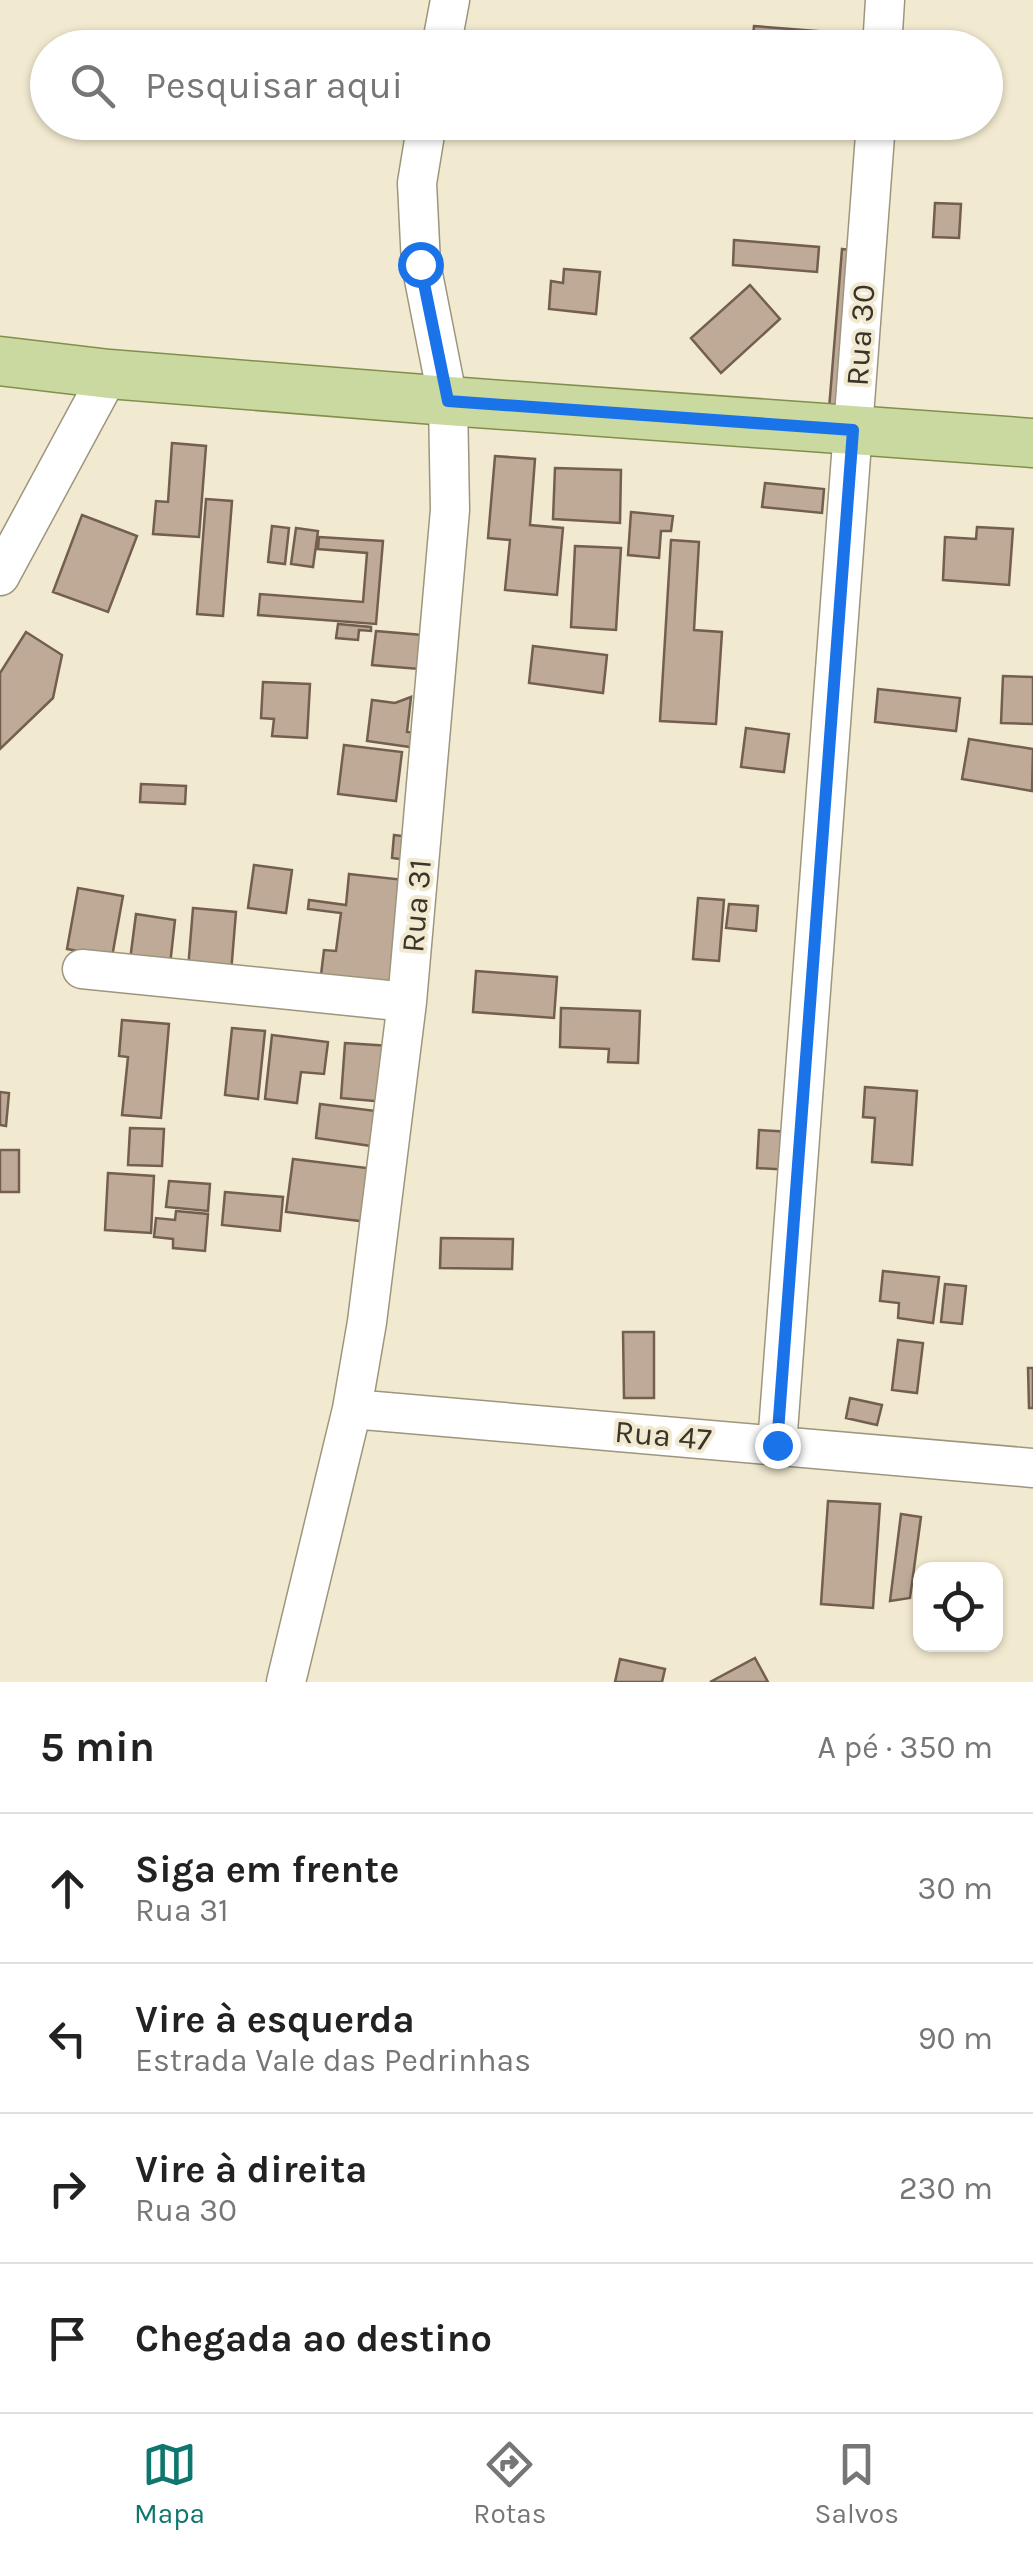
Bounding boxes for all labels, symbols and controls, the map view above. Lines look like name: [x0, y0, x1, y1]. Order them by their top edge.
search box: [30, 30, 1003, 140]
icon: search: [65, 58, 120, 113]
text: Pesquisar aqui: [145, 63, 403, 108]
route start: [398, 242, 444, 288]
street label: Rua 30: [838, 283, 883, 387]
street label: Rua 31: [394, 858, 439, 954]
street label: Rua 47: [613, 1413, 713, 1458]
route end: [755, 1423, 801, 1469]
map controls: [913, 1562, 1003, 1652]
button: locate: [913, 1562, 1003, 1652]
text: 5 min: [40, 1722, 155, 1772]
text: A pé · 350 m: [817, 1729, 993, 1766]
text: Siga em frente: [135, 1847, 399, 1892]
icon: ahead: [40, 1861, 95, 1916]
text: 30 m: [918, 1870, 993, 1907]
text: Rua 31: [135, 1892, 229, 1929]
text: Vire à esquerda: [135, 1997, 415, 2042]
icon: left: [40, 2011, 95, 2066]
text: 90 m: [918, 2020, 993, 2057]
text: Estrada Vale das Pedrinhas: [135, 2042, 531, 2079]
text: Vire à direita: [135, 2147, 367, 2192]
icon: right: [40, 2161, 95, 2216]
text: 230 m: [899, 2170, 993, 2207]
text: Rua 30: [135, 2192, 237, 2229]
icon: arrive: [40, 2311, 95, 2366]
text: Chegada ao destino: [135, 2316, 492, 2361]
tab: Mapa: [134, 2437, 205, 2530]
tab: Rotas: [473, 2437, 546, 2530]
tab: Salvos: [815, 2437, 899, 2530]

